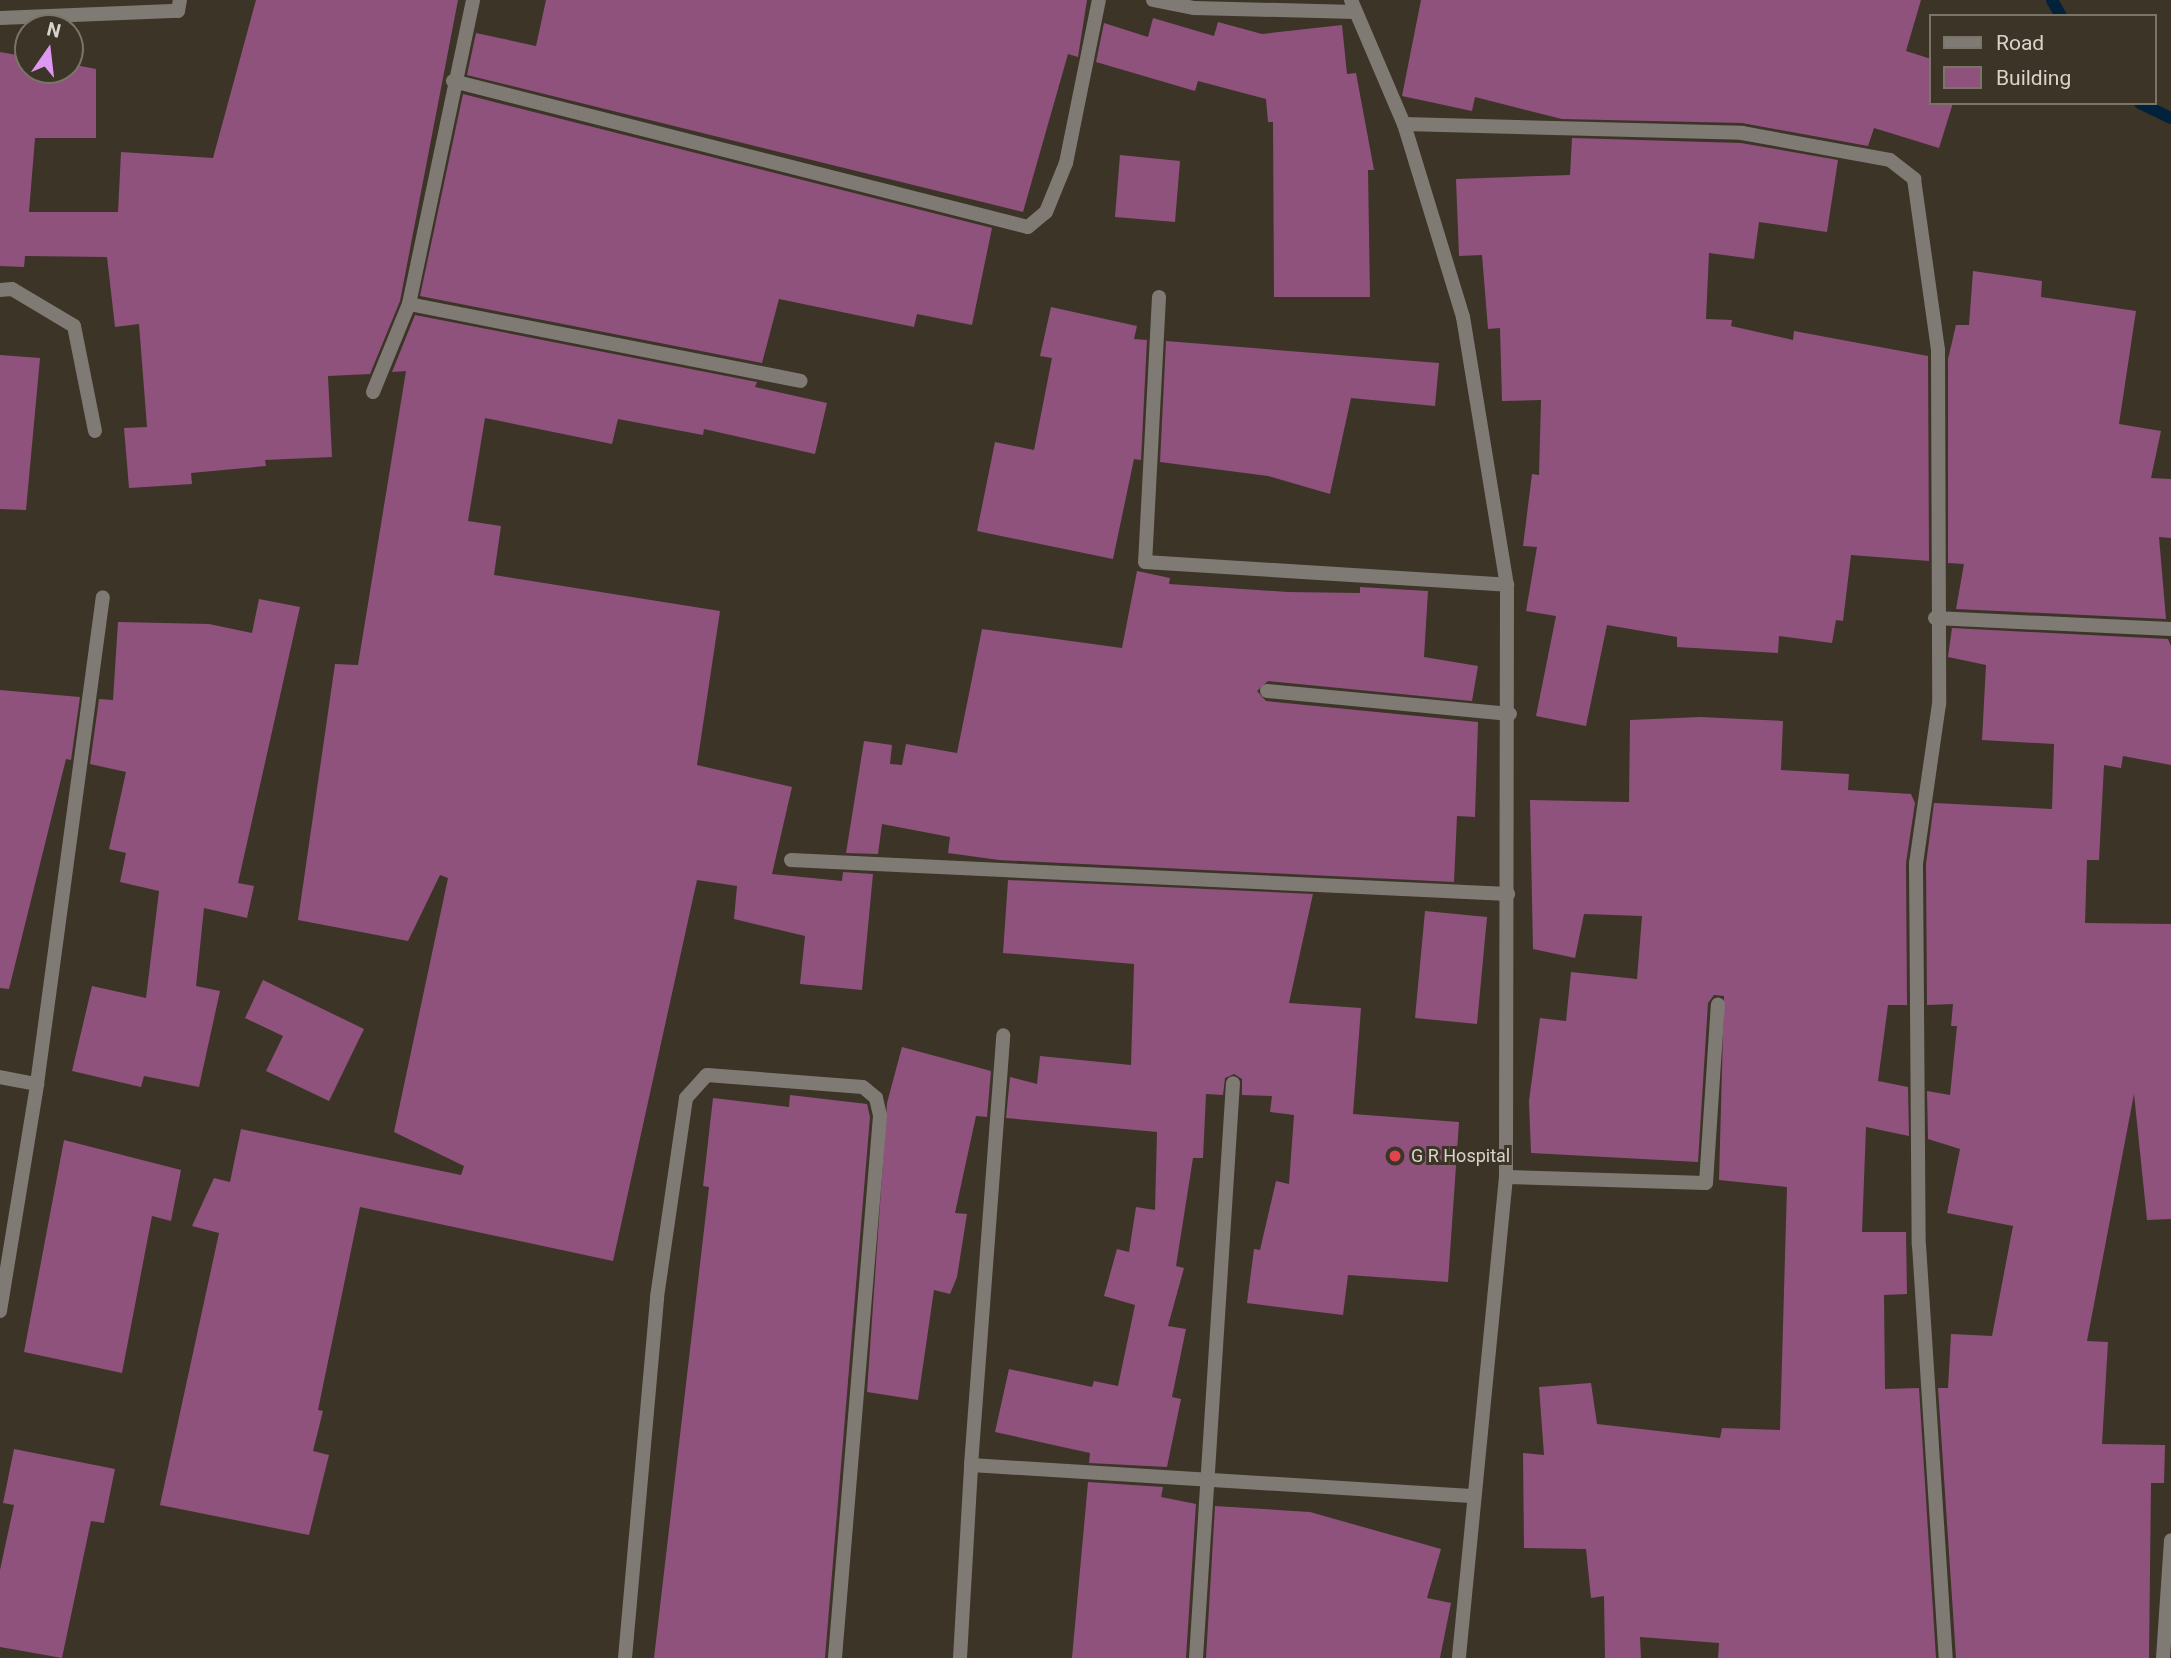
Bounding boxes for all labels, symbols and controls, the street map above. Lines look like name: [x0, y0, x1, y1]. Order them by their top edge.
north arrow: [14, 14, 84, 84]
legend: [1930, 14, 2157, 105]
text: N: [44, 17, 63, 43]
text: Road: [1996, 31, 2044, 55]
text: Building: [1996, 66, 2071, 90]
place label: G R Hospital: [1411, 1145, 1510, 1167]
marker: G R Hospital: [1385, 1146, 1405, 1166]

